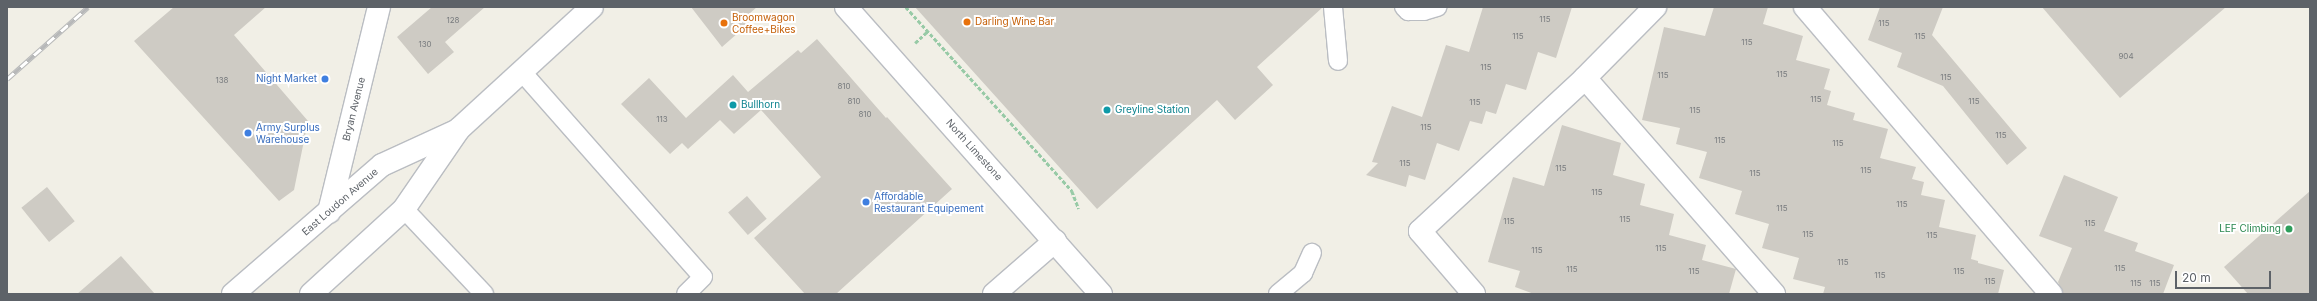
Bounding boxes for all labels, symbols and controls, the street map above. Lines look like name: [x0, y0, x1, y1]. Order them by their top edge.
place label: Broomwagon Coffee+Bikes: [732, 11, 796, 34]
house number: 115: [1539, 15, 1551, 25]
house number: 128: [446, 16, 460, 26]
place label: Darling Wine Bar: [975, 16, 1054, 28]
marker: Darling Wine Bar: [962, 17, 972, 27]
marker: Broomwagon Coffee+Bikes: [719, 18, 729, 28]
house number: 115: [1878, 19, 1890, 29]
house number: 115: [1512, 32, 1524, 42]
house number: 115: [1914, 32, 1926, 42]
house number: 115: [1741, 38, 1753, 48]
house number: 130: [418, 40, 432, 50]
house number: 904: [2118, 52, 2134, 62]
house number: 115: [1480, 63, 1492, 73]
house number: 115: [1776, 70, 1788, 80]
house number: 115: [1657, 71, 1669, 81]
place label: Night Market: [256, 73, 317, 85]
house number: 115: [1940, 73, 1952, 83]
marker: Night Market: [320, 74, 330, 84]
house number: 138: [215, 76, 229, 86]
street label: Bryan Avenue: [340, 76, 368, 142]
house number: 810: [837, 82, 851, 92]
house number: 115: [1810, 95, 1822, 105]
house number: 810: [847, 97, 861, 107]
house number: 115: [1968, 97, 1980, 107]
house number: 115: [1469, 98, 1481, 108]
place label: Bullhorn: [741, 99, 780, 111]
marker: Bullhorn: [728, 100, 738, 110]
place label: Greyline Station: [1115, 104, 1190, 116]
marker: Greyline Station: [1102, 105, 1112, 115]
house number: 115: [1689, 106, 1701, 116]
house number: 810: [858, 110, 872, 120]
house number: 113: [656, 115, 668, 125]
street label: North Limestone: [943, 117, 1005, 183]
place label: Army Surplus Warehouse: [256, 121, 320, 144]
house number: 115: [1420, 123, 1432, 133]
marker: Army Surplus Warehouse: [243, 128, 253, 138]
house number: 115: [1995, 131, 2007, 141]
house number: 115: [1714, 136, 1726, 146]
house number: 115: [1832, 139, 1844, 149]
house number: 115: [1399, 159, 1411, 169]
house number: 115: [1555, 164, 1567, 174]
street label: East Loudon Avenue: [300, 166, 380, 238]
house number: 115: [1860, 166, 1872, 176]
house number: 115: [1749, 169, 1761, 179]
house number: 115: [1591, 188, 1603, 198]
place label: Affordable Restaurant Equipement: [874, 190, 984, 214]
marker: Affordable Restaurant Equipement: [861, 197, 871, 207]
house number: 115: [1896, 200, 1908, 210]
house number: 115: [1776, 204, 1788, 214]
house number: 115: [1619, 215, 1631, 225]
house number: 115: [1503, 217, 1515, 227]
house number: 115: [2084, 219, 2096, 229]
place label: LEF Climbing: [2219, 223, 2281, 235]
marker: LEF Climbing: [2284, 224, 2294, 234]
house number: 115: [1802, 230, 1814, 240]
house number: 115: [1926, 231, 1938, 241]
house number: 115: [1655, 244, 1667, 254]
house number: 115: [1531, 246, 1543, 256]
house number: 115: [1837, 258, 1849, 268]
scale bar: [2177, 263, 2273, 289]
house number: 115: [2114, 264, 2126, 274]
house number: 115: [1566, 265, 1578, 275]
house number: 115: [1688, 267, 1700, 277]
house number: 115: [1953, 267, 1965, 277]
text: 20 m: [2182, 270, 2211, 285]
house number: 115: [1874, 271, 1886, 281]
house number: 115: [1984, 277, 1996, 287]
house number: 115: [2130, 279, 2142, 289]
house number: 115: [2149, 279, 2161, 289]

